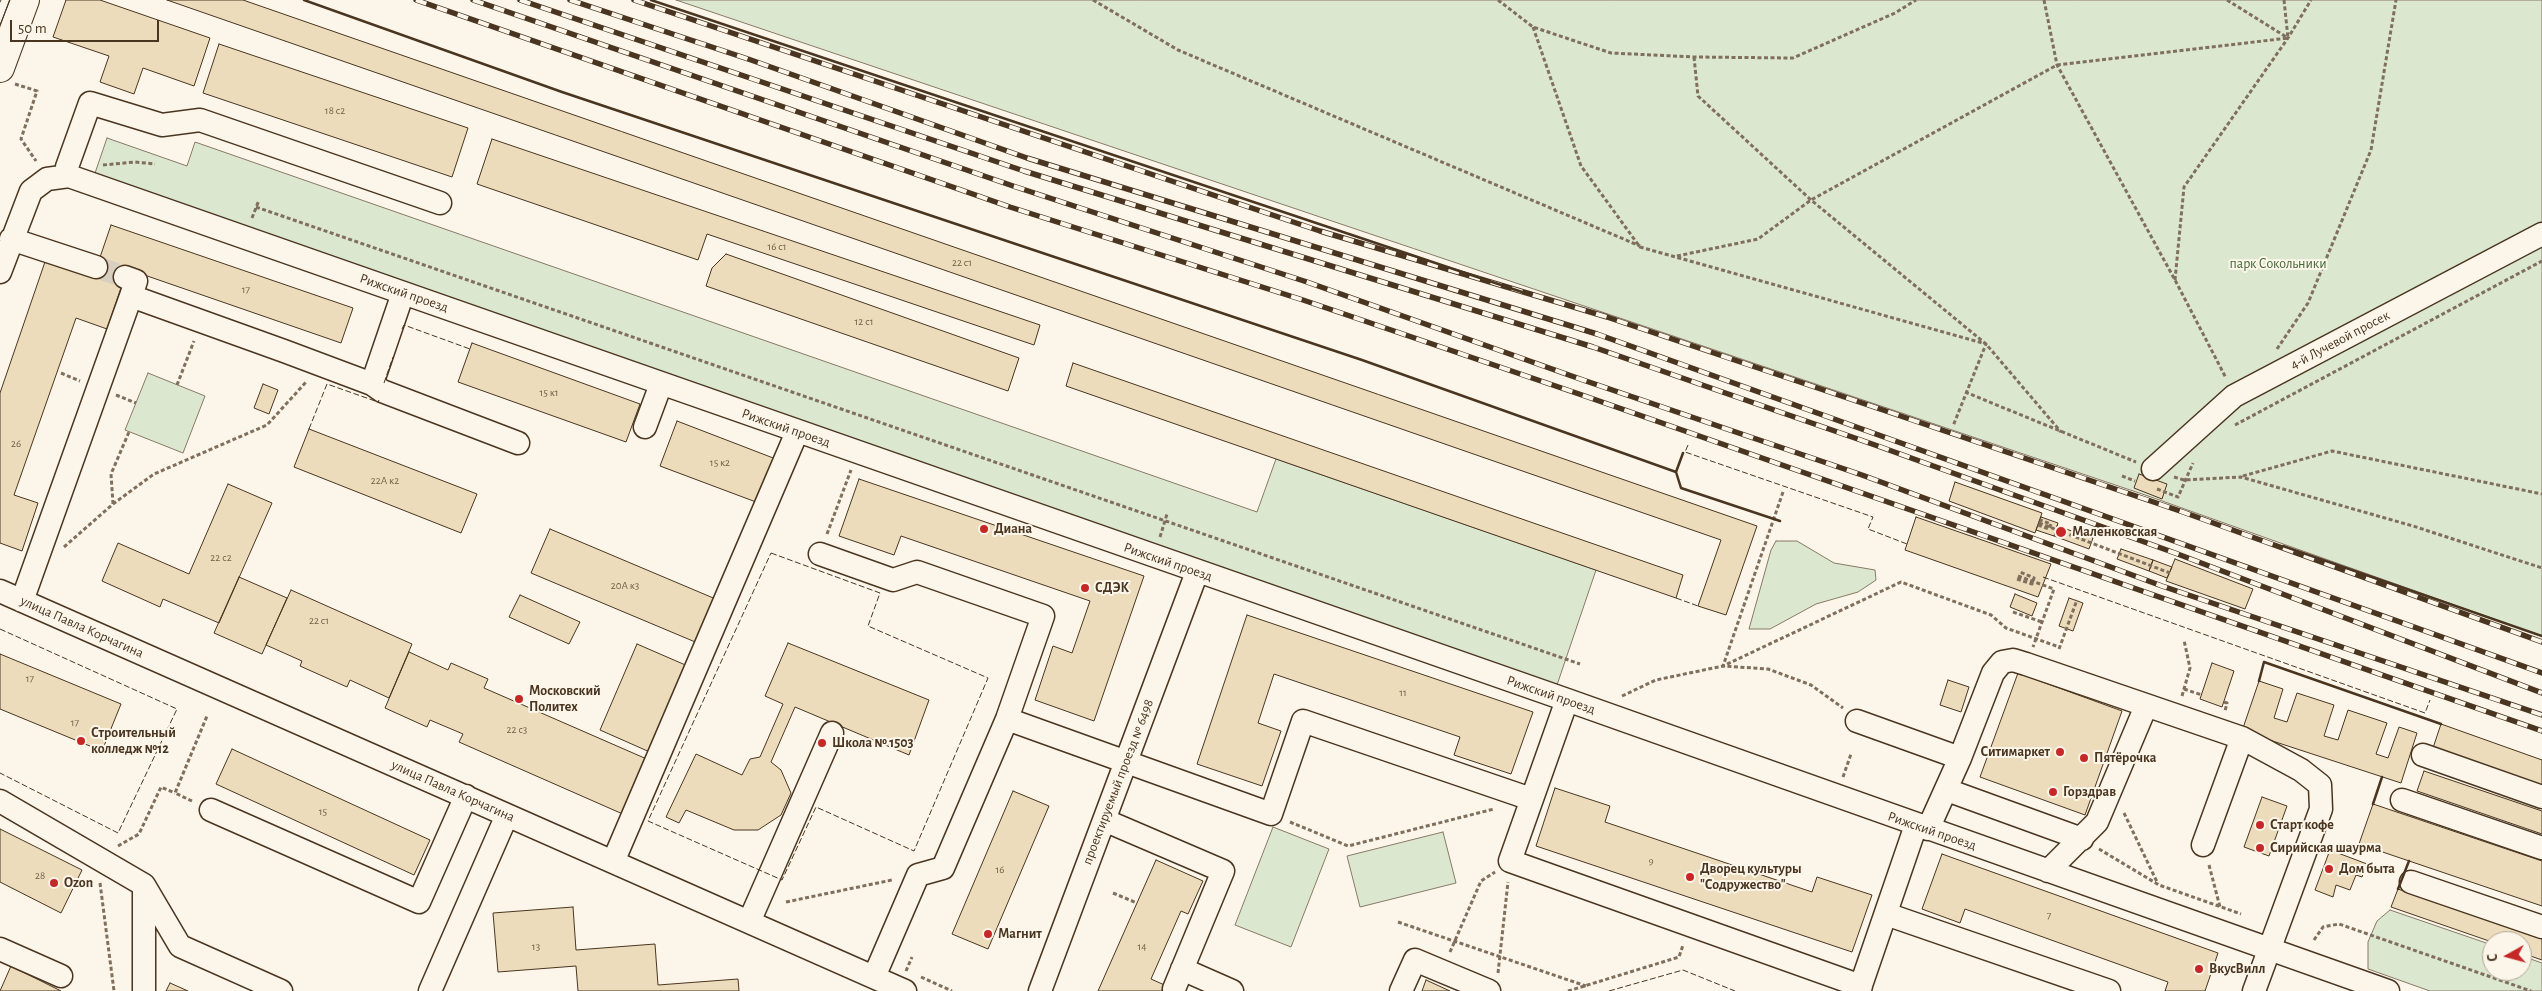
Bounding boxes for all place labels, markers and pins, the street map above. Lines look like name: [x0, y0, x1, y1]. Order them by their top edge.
place label: Диана: [994, 521, 1032, 537]
marker: Диана: [978, 523, 990, 535]
place label: Маленковская: [2072, 524, 2157, 540]
marker: Маленковская: [2054, 525, 2068, 539]
place label: СДЭК: [1095, 580, 1129, 596]
marker: СДЭК: [1079, 582, 1091, 594]
place label: Московский Политех: [529, 683, 601, 716]
marker: Московский Политех: [513, 693, 525, 705]
place label: Строительный колледж №12: [91, 725, 176, 758]
marker: Строительный колледж №12: [75, 735, 87, 747]
place label: Школа № 1503: [832, 735, 914, 751]
marker: Школа № 1503: [816, 737, 828, 749]
place label: Ситимаркет: [1980, 744, 2050, 760]
marker: Ситимаркет: [2054, 746, 2066, 758]
place label: Пятёрочка: [2094, 750, 2156, 766]
marker: Пятёрочка: [2078, 752, 2090, 764]
place label: Горздрав: [2063, 784, 2116, 800]
marker: Горздрав: [2047, 786, 2059, 798]
place label: Старт кофе: [2270, 817, 2334, 833]
marker: Старт кофе: [2254, 819, 2266, 831]
place label: Сирийская шаурма: [2270, 840, 2381, 856]
marker: Сирийская шаурма: [2254, 842, 2266, 854]
place label: Дворец культуры "Содружество": [1700, 861, 1802, 894]
place label: Дом быта: [2339, 861, 2395, 877]
marker: Дом быта: [2323, 863, 2335, 875]
marker: Дворец культуры "Содружество": [1684, 871, 1696, 883]
place label: Ozon: [64, 875, 93, 891]
marker: Ozon: [48, 877, 60, 889]
place label: Магнит: [998, 926, 1042, 942]
marker: Магнит: [982, 928, 994, 940]
place label: ВкусВилл: [2209, 961, 2266, 977]
marker: ВкусВилл: [2193, 963, 2205, 975]

